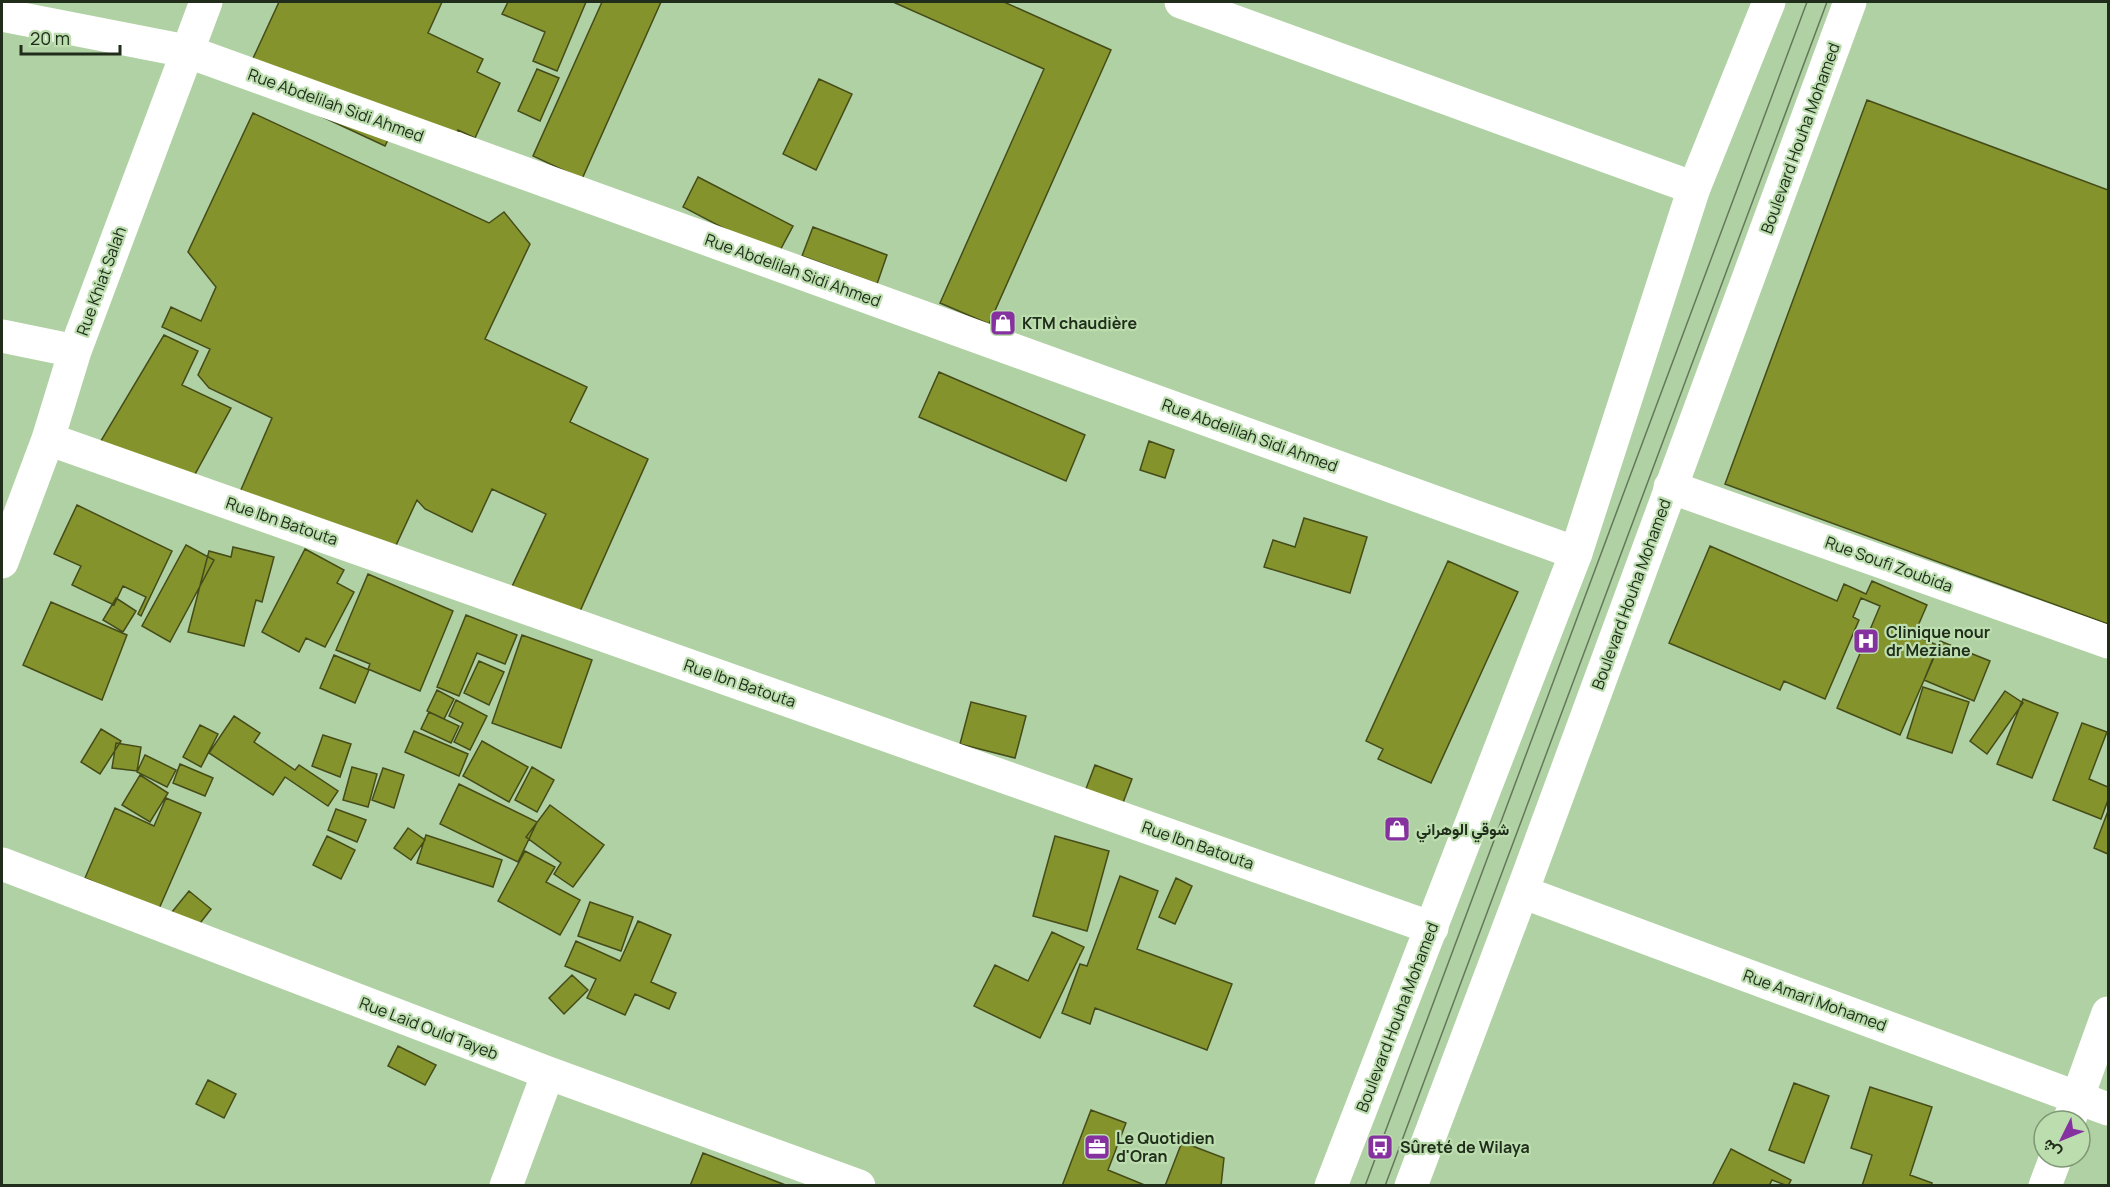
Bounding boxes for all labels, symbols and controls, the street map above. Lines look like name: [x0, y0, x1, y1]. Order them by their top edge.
scale bar: [21, 18, 120, 56]
text: 20 m: [30, 26, 70, 50]
street label: Boulevard Houha Mohamed: [1755, 40, 1845, 236]
street label: Rue Abdelilah Sidi Ahmed: [245, 63, 427, 147]
street label: Rue Khiat Salah: [71, 224, 131, 338]
street label: Rue Abdelilah Sidi Ahmed: [702, 228, 884, 312]
shop icon: KTM chaudière: [988, 308, 1018, 338]
place label: KTM chaudière: [1022, 312, 1138, 334]
street label: Rue Abdelilah Sidi Ahmed: [1159, 393, 1341, 477]
street label: Rue Ibn Batouta: [223, 492, 341, 550]
street label: Boulevard Houha Mohamed: [1586, 496, 1676, 692]
street label: Rue Soufi Zoubida: [1822, 531, 1956, 597]
place label: Clinique nour dr Meziane: [1886, 621, 1990, 661]
hospital icon: Clinique nour dr Meziane: [1851, 626, 1881, 656]
street label: Rue Ibn Batouta: [681, 654, 799, 712]
shop icon: شوقي الوهراني: [1382, 814, 1412, 844]
street label: Rue Ibn Batouta: [1139, 816, 1257, 874]
place label: شوقي الوهراني: [1416, 818, 1510, 843]
street label: Boulevard Houha Mohamed: [1351, 919, 1443, 1115]
street label: Rue Amari Mohamed: [1740, 964, 1890, 1036]
street label: Rue Laid Ould Tayeb: [356, 991, 502, 1065]
north arrow: [2032, 1109, 2092, 1169]
place label: Le Quotidien d'Oran: [1116, 1127, 1214, 1167]
office icon: Le Quotidien d'Oran: [1082, 1132, 1112, 1162]
bus stop icon: Sûreté de Wilaya: [1365, 1132, 1395, 1162]
text: ش: [2036, 1135, 2066, 1164]
place label: Sûreté de Wilaya: [1400, 1136, 1530, 1158]

